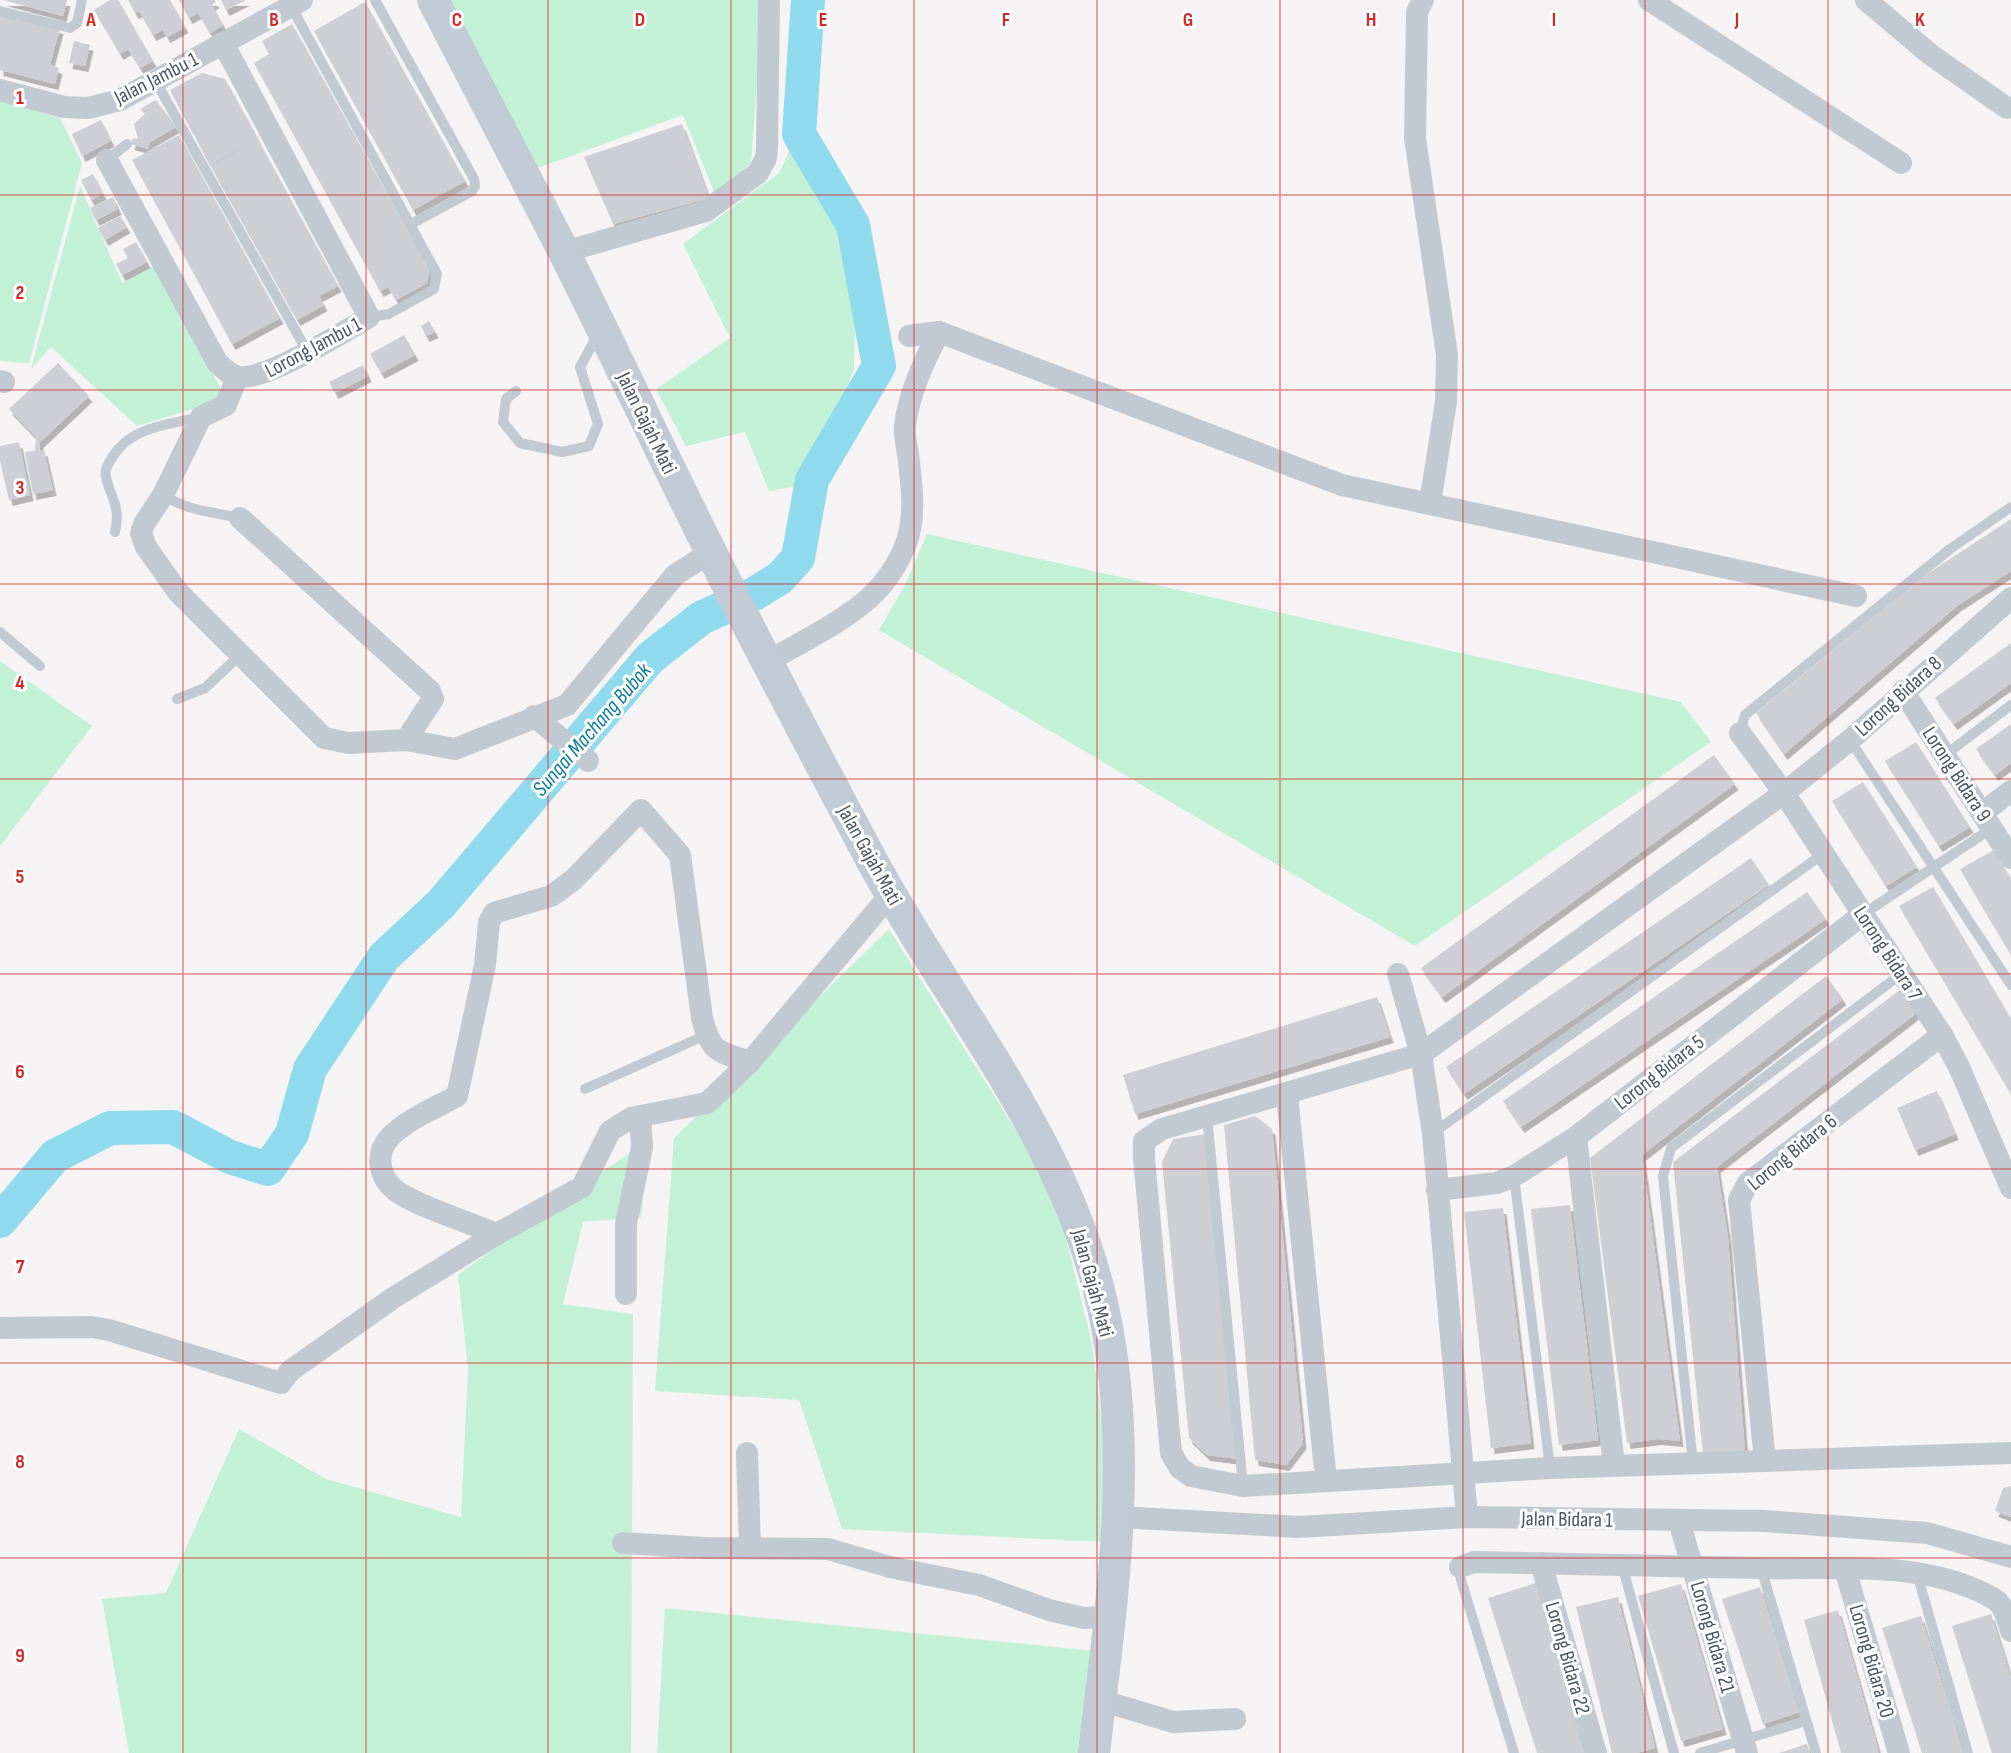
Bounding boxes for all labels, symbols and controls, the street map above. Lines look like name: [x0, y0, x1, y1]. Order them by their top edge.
text: A: [85, 8, 96, 32]
text: B: [269, 8, 279, 32]
text: C: [452, 8, 462, 32]
text: D: [635, 8, 645, 32]
text: E: [819, 8, 827, 32]
text: F: [1002, 8, 1010, 32]
text: G: [1183, 8, 1193, 32]
text: H: [1366, 8, 1376, 32]
text: I: [1552, 8, 1556, 32]
text: J: [1734, 8, 1739, 32]
text: K: [1915, 8, 1925, 32]
street label: Jalan Jambu 1: [109, 46, 203, 111]
text: 1: [16, 86, 24, 110]
text: 2: [16, 281, 24, 305]
street label: Lorong Jambu 1: [261, 311, 366, 383]
street label: Jalan Gajah Mati: [611, 367, 682, 478]
text: 3: [16, 476, 25, 500]
street label: Lorong Bidara 8: [1850, 651, 1947, 742]
water label: Sungai Machang Bubok: [527, 657, 658, 802]
text: 4: [15, 671, 25, 695]
street label: Lorong Bidara 9: [1917, 722, 1996, 826]
street label: Jalan Gajah Mati: [831, 800, 907, 910]
text: 5: [16, 865, 25, 889]
street label: Lorong Bidara 7: [1848, 902, 1928, 1005]
street label: Lorong Bidara 5: [1609, 1030, 1709, 1115]
text: 6: [15, 1060, 25, 1084]
street label: Lorong Bidara 6: [1743, 1109, 1842, 1196]
street label: Jalan Gajah Mati: [1066, 1226, 1119, 1340]
text: 7: [16, 1255, 25, 1279]
text: 8: [15, 1450, 25, 1474]
street label: Jalan Bidara 1: [1520, 1506, 1613, 1533]
street label: Lorong Bidara 21: [1685, 1579, 1741, 1696]
street label: Lorong Bidara 22: [1540, 1599, 1596, 1717]
street label: Lorong Bidara 20: [1843, 1602, 1900, 1721]
text: 9: [15, 1644, 25, 1668]

